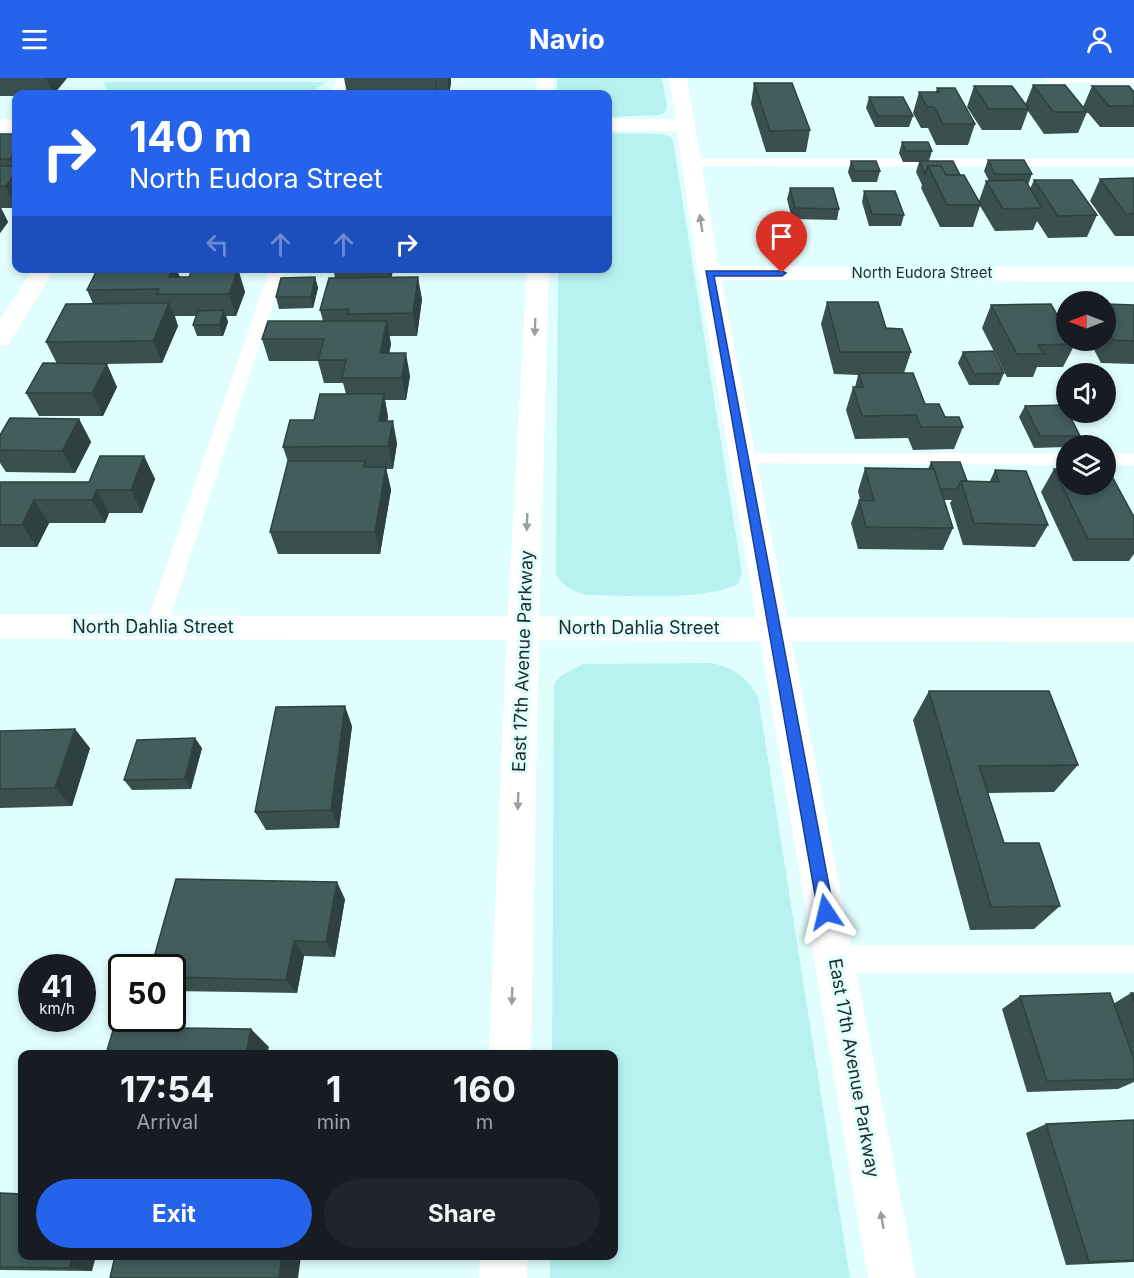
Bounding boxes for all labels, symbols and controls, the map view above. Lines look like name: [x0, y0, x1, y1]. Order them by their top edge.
icon: menu: [18, 23, 51, 56]
text: Navio: [529, 23, 605, 56]
icon: person: [1083, 23, 1116, 56]
text: 140 m: [129, 111, 252, 162]
icon: right: [30, 114, 108, 192]
text: North Eudora Street: [129, 162, 383, 195]
pin: [756, 211, 807, 273]
one-way arrow: [696, 213, 705, 232]
icon: arrive: [765, 220, 798, 253]
icon: left: [201, 228, 234, 261]
icon: ahead: [264, 228, 297, 261]
icon: ahead: [327, 228, 360, 261]
icon: right: [390, 228, 423, 261]
street label: North Eudora Street: [852, 263, 993, 282]
north arrow: [1056, 291, 1116, 351]
map controls: [1056, 291, 1116, 495]
one-way arrow: [531, 317, 540, 336]
button: sound: [1056, 363, 1116, 423]
button: layers: [1056, 435, 1116, 495]
one-way arrow: [523, 512, 532, 531]
street label: East 17th Avenue Parkway: [508, 550, 537, 772]
street label: North Dahlia Street: [72, 616, 234, 637]
street label: North Dahlia Street: [558, 617, 720, 638]
one-way arrow: [513, 791, 523, 810]
position arrow: [794, 880, 858, 944]
speed limit sign: 50: [108, 954, 186, 1032]
street label: East 17th Avenue Parkway: [825, 957, 884, 1179]
text: 41: [41, 968, 73, 1004]
one-way arrow: [507, 986, 517, 1005]
text: km/h: [39, 999, 75, 1018]
text: 17:54: [120, 1067, 215, 1111]
text: 1: [326, 1067, 341, 1111]
text: 160: [453, 1067, 516, 1111]
text: Arrival: [137, 1110, 198, 1134]
text: min: [317, 1110, 351, 1134]
text: m: [476, 1110, 493, 1134]
button: Exit: [36, 1179, 312, 1248]
button: Share: [324, 1179, 600, 1248]
one-way arrow: [877, 1211, 886, 1230]

